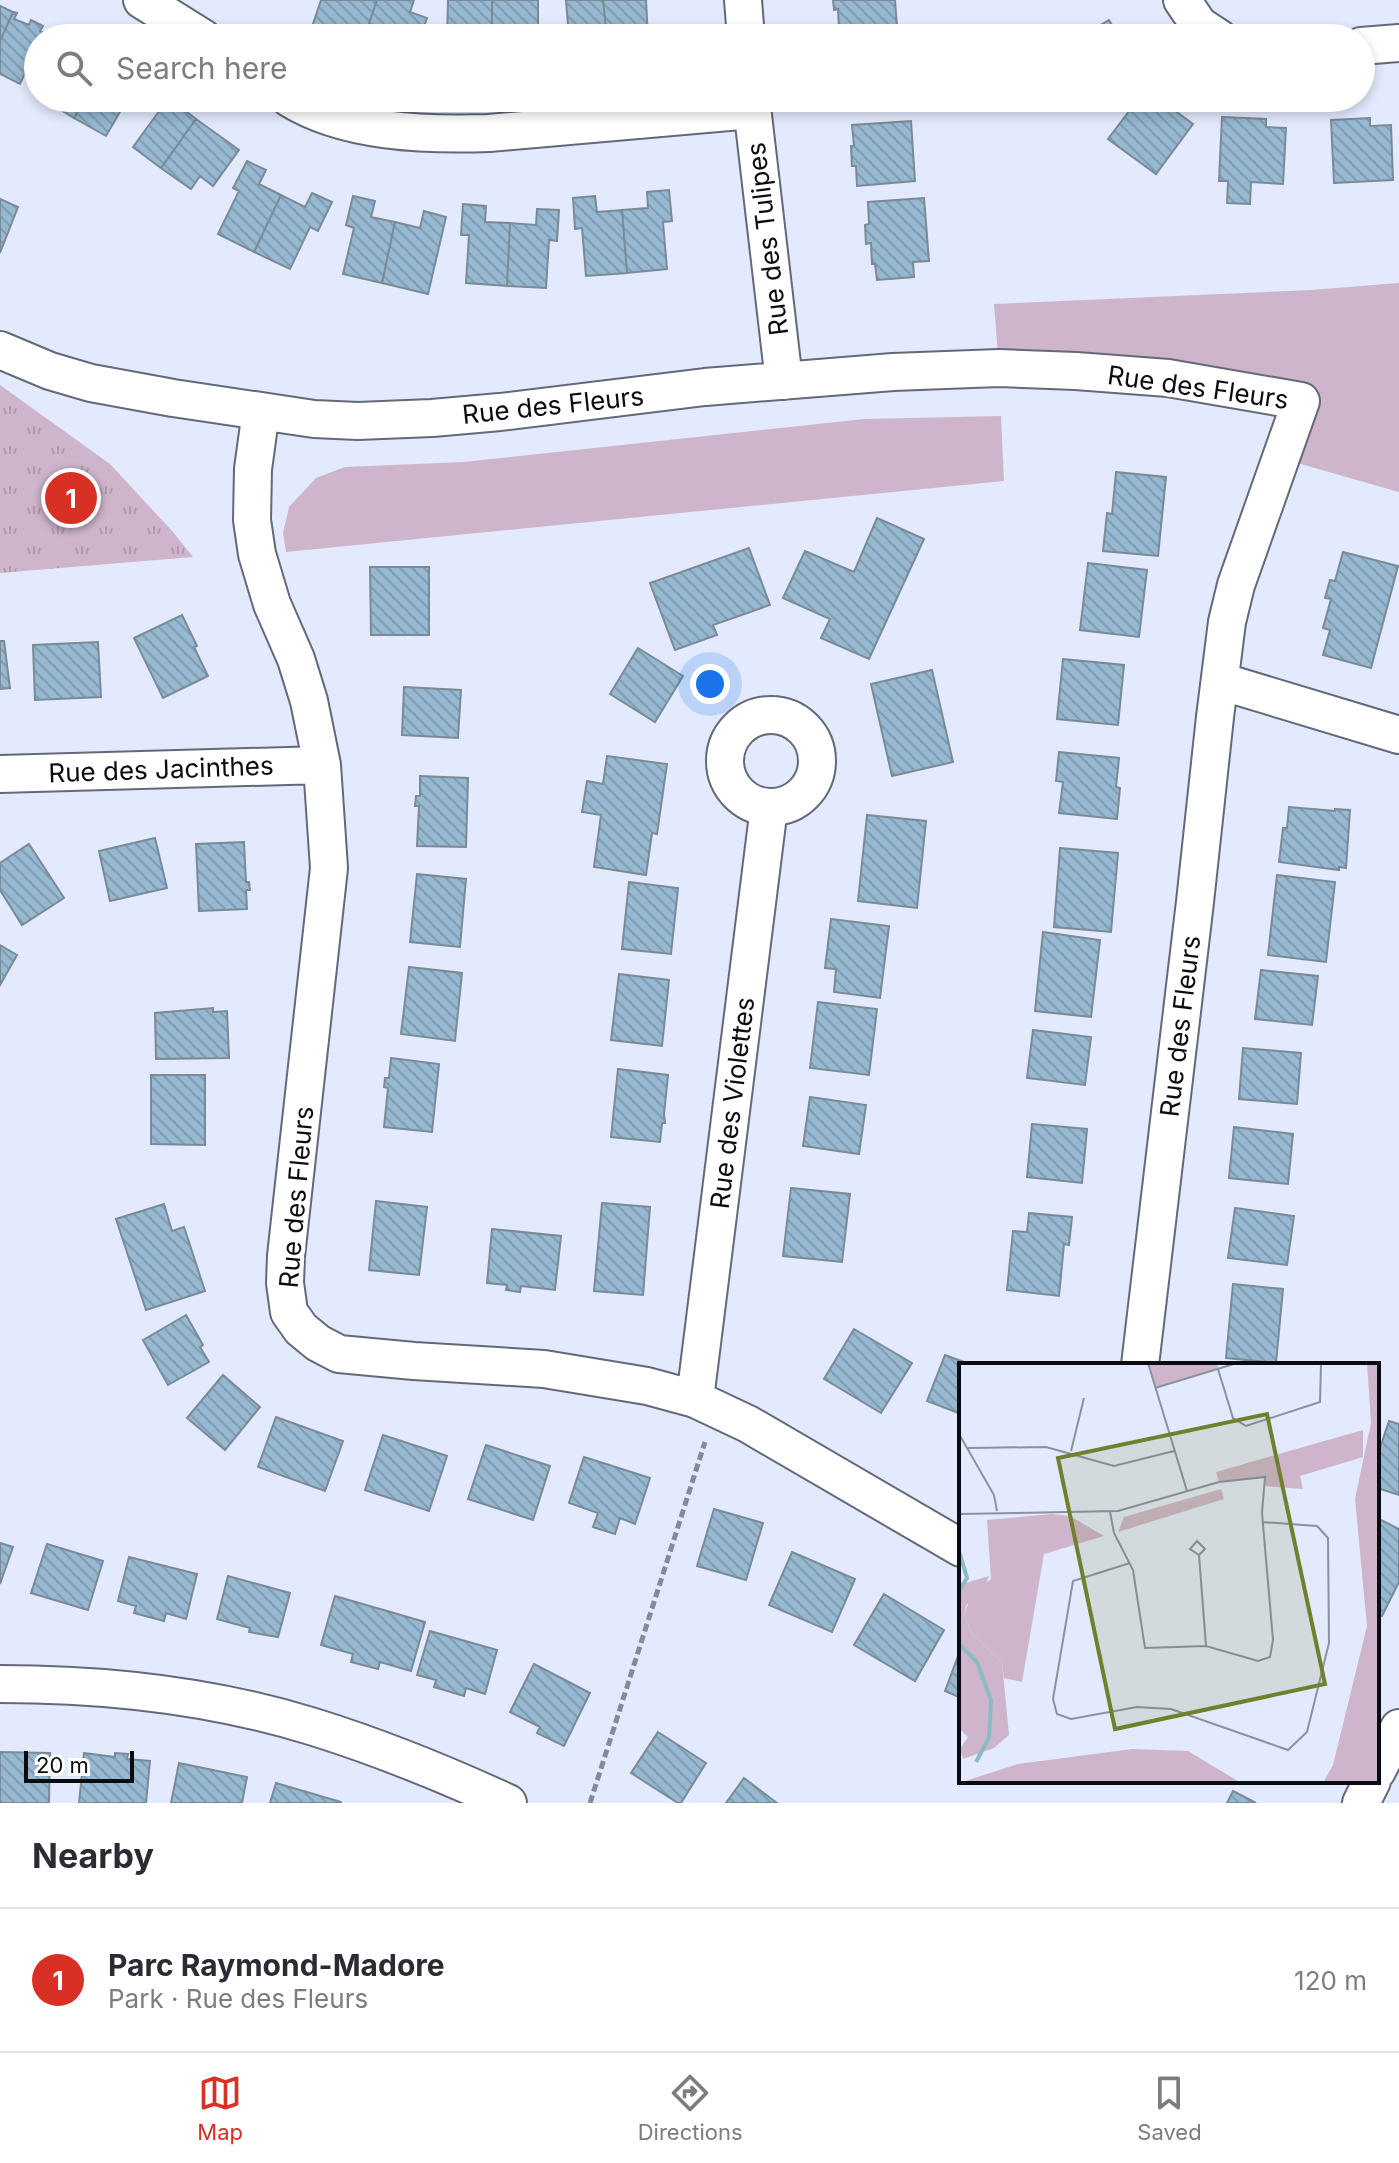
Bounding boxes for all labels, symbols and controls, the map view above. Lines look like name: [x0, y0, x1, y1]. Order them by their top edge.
search box: [24, 24, 1375, 112]
icon: search: [52, 46, 96, 90]
text: Search here: [116, 50, 288, 86]
street label: Rue des Tulipes: [740, 141, 794, 337]
street label: Rue des Fleurs: [1106, 359, 1290, 415]
street label: Rue des Fleurs: [461, 380, 645, 430]
pin: 1: [45, 468, 97, 528]
your location: [690, 664, 730, 704]
street label: Rue des Jacinthes: [48, 750, 274, 788]
street label: Rue des Fleurs: [1154, 934, 1206, 1118]
street label: Rue des Violettes: [704, 995, 760, 1211]
street label: Rue des Fleurs: [273, 1105, 319, 1289]
inset map: [959, 1363, 1379, 1783]
scale bar: [24, 1747, 134, 1783]
text: 20 m: [36, 1752, 89, 1778]
text: Nearby: [32, 1835, 154, 1876]
text: Parc Raymond-Madore: [108, 1947, 445, 1983]
text: 1: [52, 1965, 64, 1996]
text: 120 m: [1294, 1965, 1367, 1996]
text: Park · Rue des Fleurs: [108, 1983, 368, 2014]
tab: Map: [197, 2071, 243, 2145]
tab: Directions: [638, 2071, 743, 2145]
tab: Saved: [1137, 2071, 1202, 2145]

